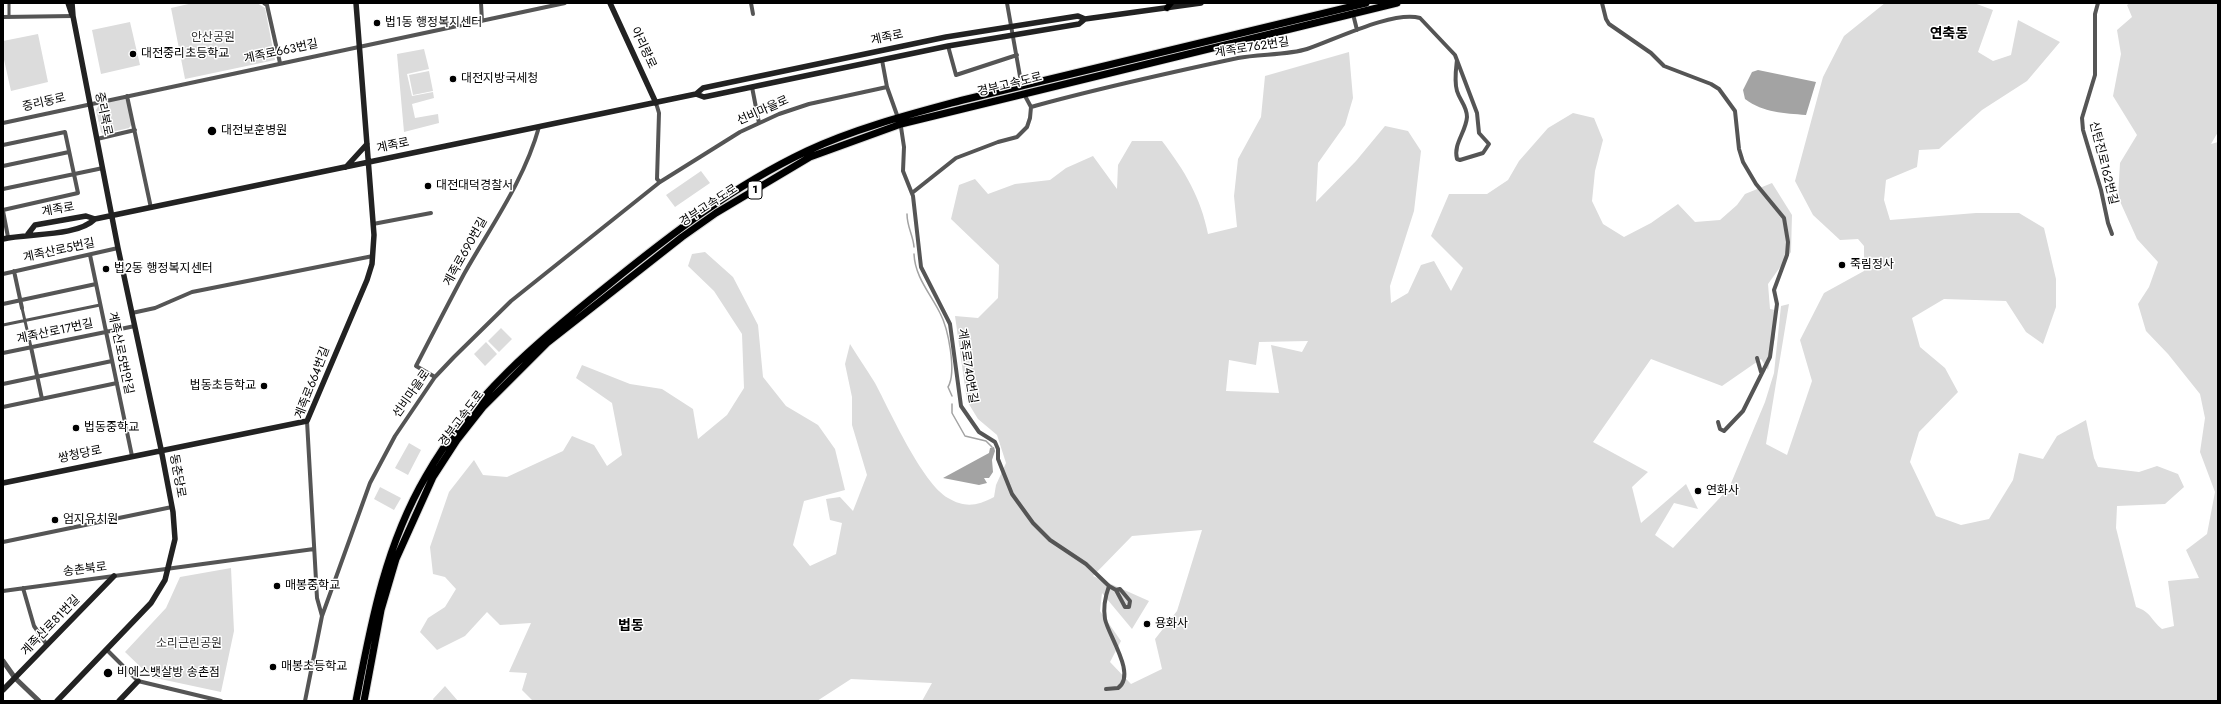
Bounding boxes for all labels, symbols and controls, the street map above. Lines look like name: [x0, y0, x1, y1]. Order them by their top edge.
place label: 법1동 행정복지센터: [385, 16, 482, 30]
marker: 법1동 행정복지센터: [372, 18, 382, 28]
street label: 아리랑로: [627, 25, 659, 71]
district label: 연축동: [1930, 27, 1968, 43]
street label: 계족로: [869, 28, 905, 48]
park label: 안산공원: [191, 31, 235, 45]
street label: 계족로762번길: [1214, 35, 1290, 61]
street label: 계족로663번길: [243, 37, 319, 67]
place label: 대전중리초등학교: [141, 47, 229, 61]
marker: 대전중리초등학교: [128, 49, 138, 59]
street label: 경부고속도로: [976, 70, 1044, 100]
place label: 대전지방국세청: [461, 72, 538, 86]
marker: 대전지방국세청: [448, 74, 458, 84]
street label: 중리동로: [21, 91, 67, 115]
street label: 중리북로: [91, 91, 115, 137]
street label: 선비마을로: [735, 93, 791, 129]
street label: 신탄진로162번길: [2086, 120, 2120, 206]
place label: 대전보훈병원: [221, 124, 287, 138]
marker: 대전보훈병원: [206, 125, 218, 137]
street label: 계족로: [375, 136, 411, 156]
place label: 대전대덕경찰서: [436, 179, 513, 193]
marker: 대전대덕경찰서: [423, 181, 433, 191]
road number: 1: [748, 181, 762, 199]
street label: 경부고속도로: [677, 182, 741, 230]
street label: 계족로: [40, 200, 76, 220]
street label: 계족로690번길: [441, 215, 491, 289]
street label: 계족산로5번길: [22, 236, 96, 266]
place label: 죽림정사: [1850, 258, 1894, 272]
marker: 죽림정사: [1837, 260, 1847, 270]
place label: 법2동 행정복지센터: [114, 262, 213, 276]
marker: 법2동 행정복지센터: [101, 264, 111, 274]
street label: 계족산로5번안길: [104, 310, 136, 396]
street label: 계족산로17번길: [15, 317, 95, 347]
street label: 계족로740번길: [954, 327, 980, 405]
street label: 계족로664번길: [293, 345, 333, 421]
street label: 선비마을로: [390, 367, 434, 421]
place label: 법동초등학교: [190, 379, 256, 393]
marker: 법동초등학교: [259, 381, 269, 391]
street label: 경부고속도로: [436, 388, 488, 450]
place label: 법동중학교: [84, 421, 139, 435]
marker: 법동중학교: [71, 423, 81, 433]
street label: 쌍청당로: [57, 443, 103, 467]
street label: 동춘당로: [166, 453, 188, 499]
place label: 연화사: [1706, 484, 1739, 498]
marker: 연화사: [1693, 486, 1703, 496]
place label: 엄지유치원: [63, 513, 118, 527]
marker: 엄지유치원: [50, 515, 60, 525]
street label: 송촌북로: [62, 560, 108, 580]
place label: 매봉중학교: [285, 579, 340, 593]
marker: 매봉중학교: [272, 581, 282, 591]
street label: 계족산로81번길: [19, 593, 83, 659]
place label: 용화사: [1155, 617, 1188, 631]
district label: 법동: [618, 619, 644, 635]
marker: 용화사: [1142, 619, 1152, 629]
park label: 소리근린공원: [156, 637, 222, 651]
place label: 매봉초등학교: [281, 660, 347, 674]
marker: 매봉초등학교: [268, 662, 278, 672]
place label: 비에스뱃살방 송촌점: [117, 666, 220, 680]
marker: 비에스뱃살방 송촌점: [102, 667, 114, 679]

